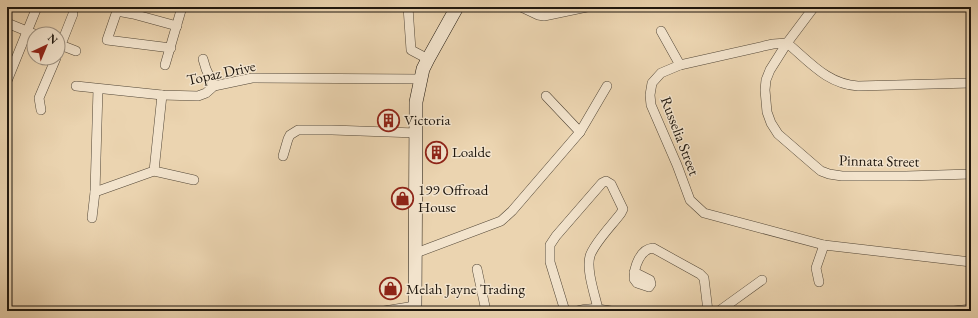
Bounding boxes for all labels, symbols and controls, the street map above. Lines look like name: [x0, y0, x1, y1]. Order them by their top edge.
north arrow: [26, 26, 66, 66]
text: N: [45, 31, 61, 47]
street label: Topaz Drive: [185, 56, 257, 89]
street label: Russelia Street: [657, 94, 704, 178]
building icon: Victoria: [376, 107, 402, 133]
place label: Victoria: [404, 110, 450, 129]
building icon: Loalde: [423, 139, 449, 165]
place label: Loalde: [452, 142, 491, 161]
street label: Pinnata Street: [839, 150, 920, 171]
place label: 199 Offroad House: [418, 180, 489, 216]
shop icon: 199 Offroad House: [389, 186, 415, 212]
shop icon: Melah Jayne Trading: [377, 276, 403, 302]
place label: Melah Jayne Trading: [406, 279, 525, 298]

